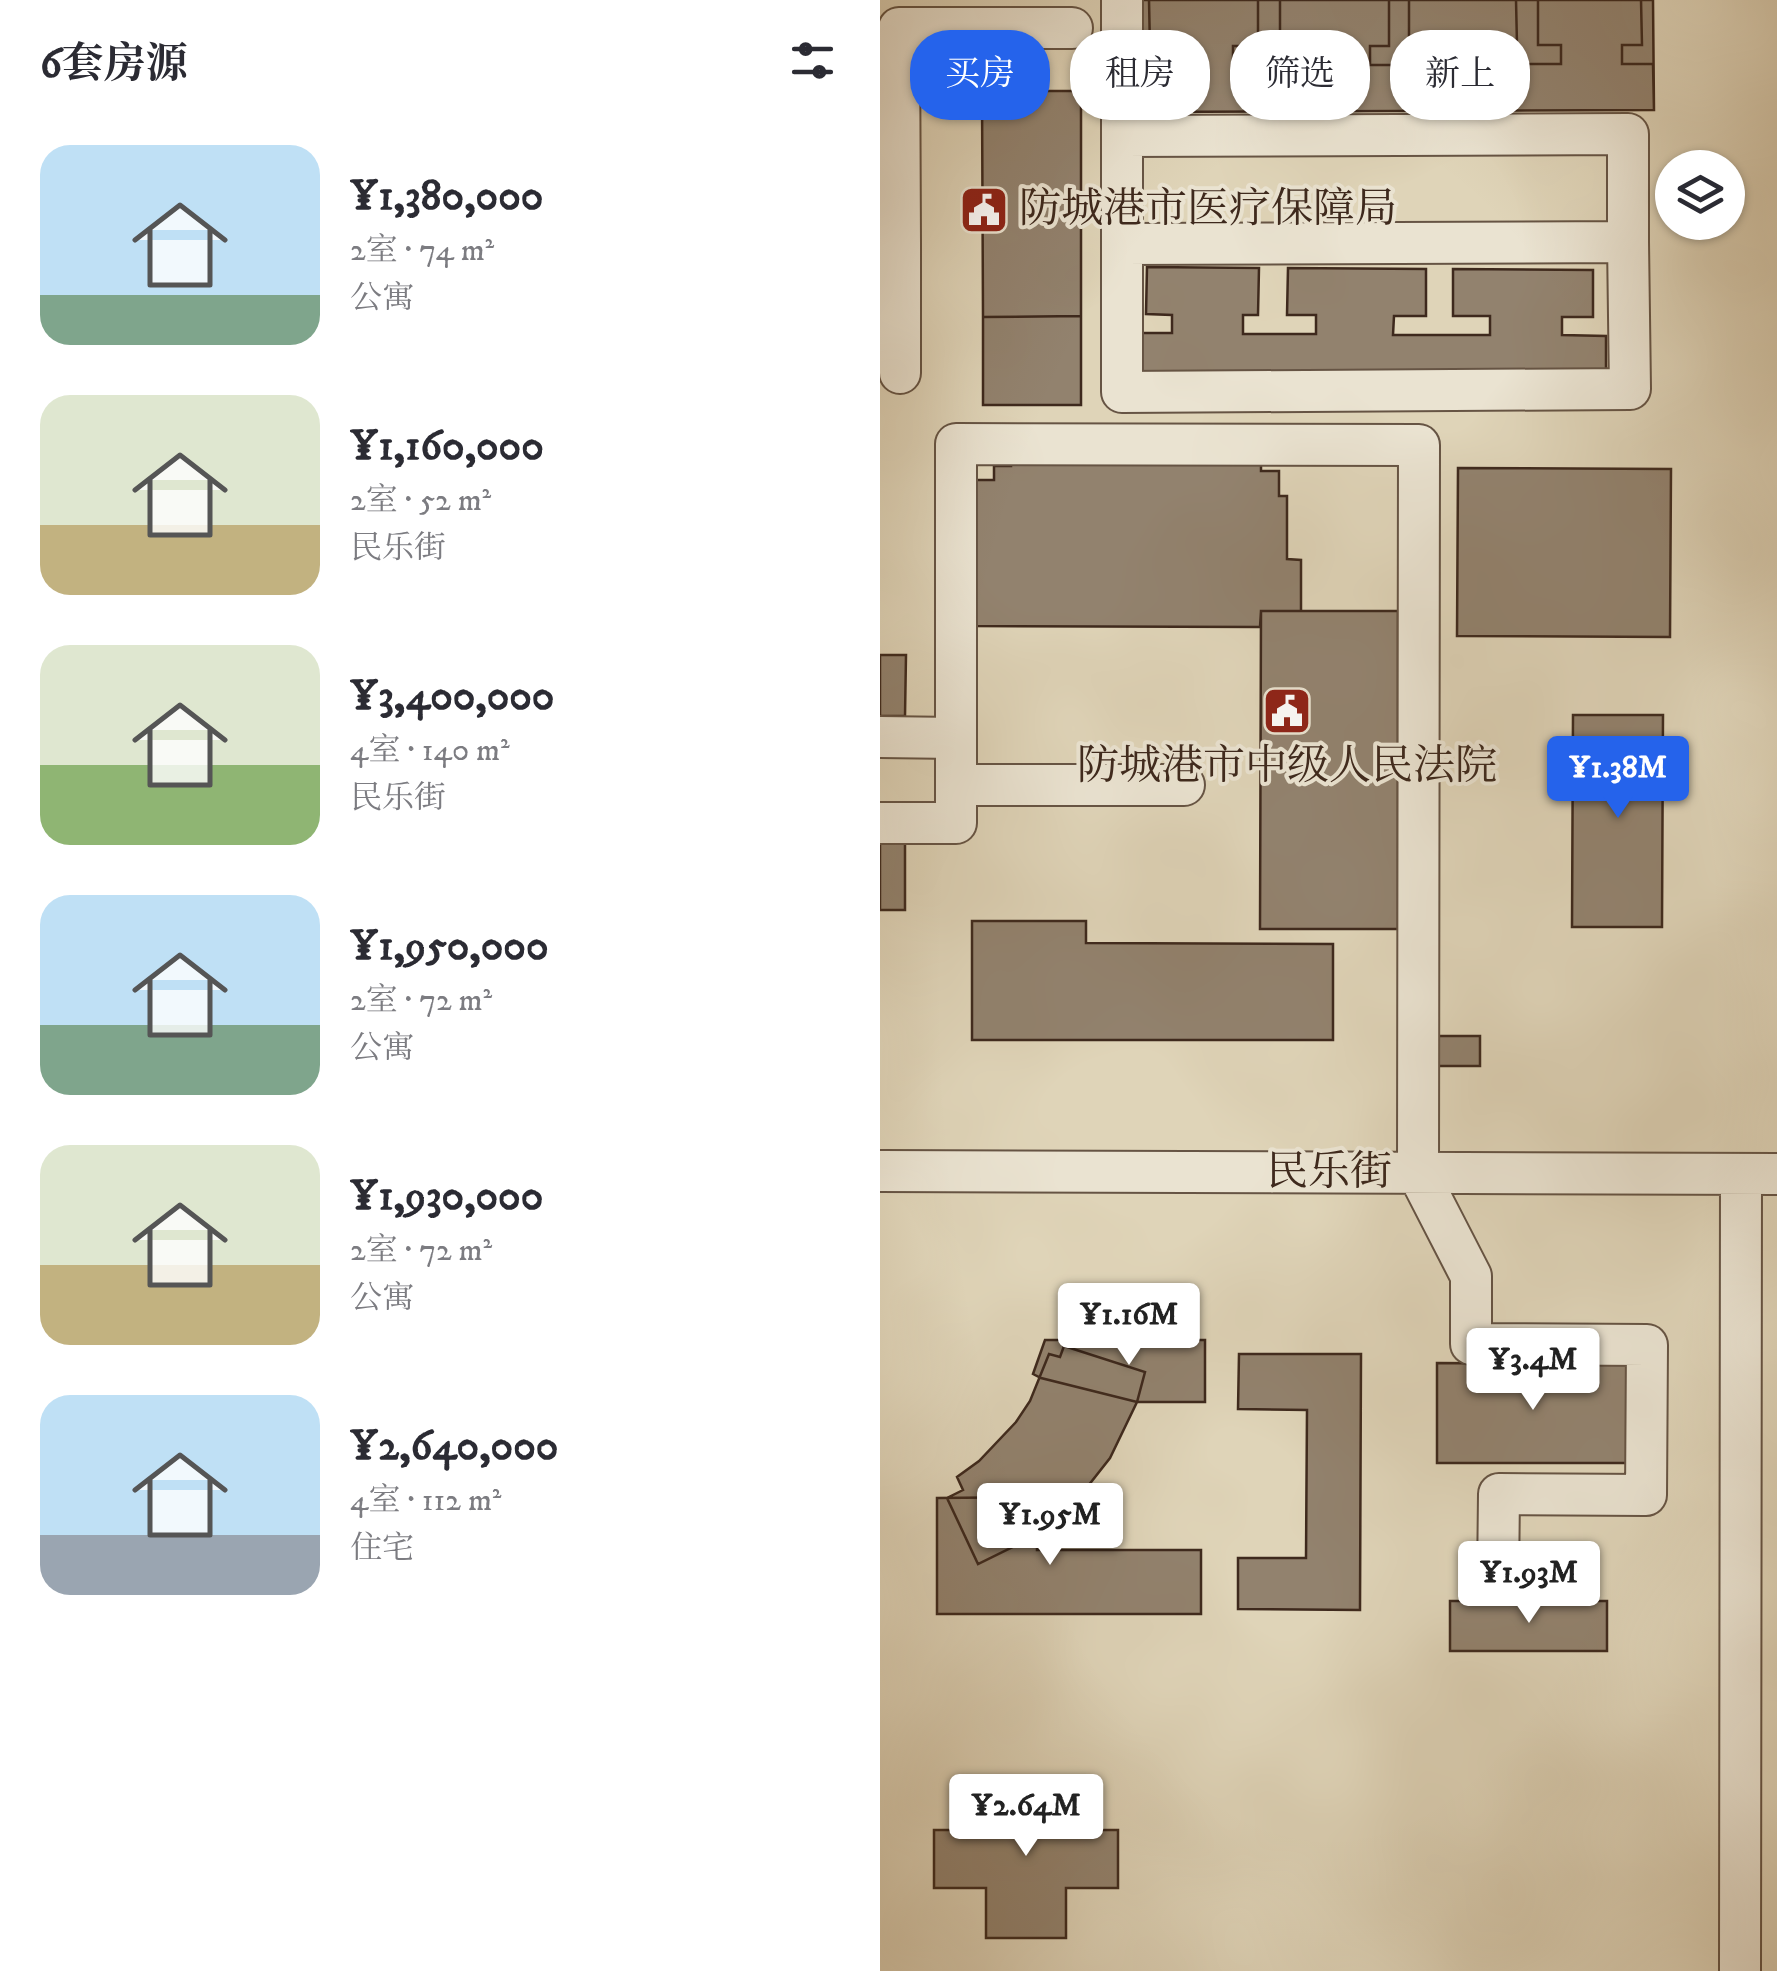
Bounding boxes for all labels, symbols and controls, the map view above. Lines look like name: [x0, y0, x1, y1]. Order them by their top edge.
chip: 买房: [910, 30, 1050, 120]
chip: 租房: [1070, 30, 1210, 120]
chip: 筛选: [1230, 30, 1370, 120]
chip: 新上: [1390, 30, 1530, 120]
icon: filters: [785, 33, 840, 88]
text: 6套房源: [40, 39, 188, 91]
map controls: [1655, 150, 1745, 240]
button: layers: [1655, 150, 1745, 240]
text: ¥1,380,000: [350, 171, 543, 223]
public building icon: 防城港市医疗保障局: [958, 184, 1010, 236]
place label: 防城港市医疗保障局: [1019, 184, 1397, 236]
icon: home: [120, 185, 240, 305]
text: 2室 · 74 m²: [350, 231, 494, 271]
text: 公寓: [350, 279, 414, 319]
text: ¥1,160,000: [350, 421, 544, 473]
icon: home: [120, 435, 240, 555]
text: 2室 · 52 m²: [350, 481, 491, 521]
text: 民乐街: [350, 529, 446, 569]
text: ¥3,400,000: [350, 671, 554, 723]
icon: home: [120, 685, 240, 805]
public building icon: 防城港市中级人民法院: [1261, 685, 1313, 737]
text: 4室 · 140 m²: [350, 731, 510, 771]
pin: ¥1.38M: [1537, 736, 1699, 821]
place label: 防城港市中级人民法院: [1077, 741, 1497, 793]
text: ¥1.38M: [1569, 748, 1667, 788]
text: 民乐街: [350, 779, 446, 819]
text: ¥1,950,000: [350, 921, 548, 973]
icon: home: [120, 935, 240, 1055]
text: 2室 · 72 m²: [350, 981, 492, 1021]
text: 公寓: [350, 1029, 414, 1069]
street label: 民乐街: [1266, 1147, 1392, 1199]
text: ¥1,930,000: [350, 1171, 543, 1223]
icon: home: [120, 1185, 240, 1305]
text: 2室 · 72 m²: [350, 1231, 492, 1271]
text: 公寓: [350, 1279, 414, 1319]
pin: ¥1.16M: [1048, 1283, 1210, 1368]
text: ¥1.16M: [1080, 1295, 1178, 1335]
pin: ¥3.4M: [1463, 1328, 1603, 1413]
text: ¥3.4M: [1489, 1340, 1577, 1380]
text: ¥2,640,000: [350, 1421, 558, 1473]
icon: home: [120, 1435, 240, 1555]
text: 4室 · 112 m²: [350, 1481, 501, 1521]
pin: ¥1.95M: [969, 1483, 1131, 1568]
text: ¥1.95M: [999, 1495, 1101, 1535]
text: 住宅: [350, 1529, 414, 1569]
pin: ¥1.93M: [1448, 1541, 1610, 1626]
text: ¥1.93M: [1480, 1553, 1578, 1593]
pin: ¥2.64M: [945, 1774, 1107, 1859]
text: ¥2.64M: [971, 1786, 1081, 1826]

